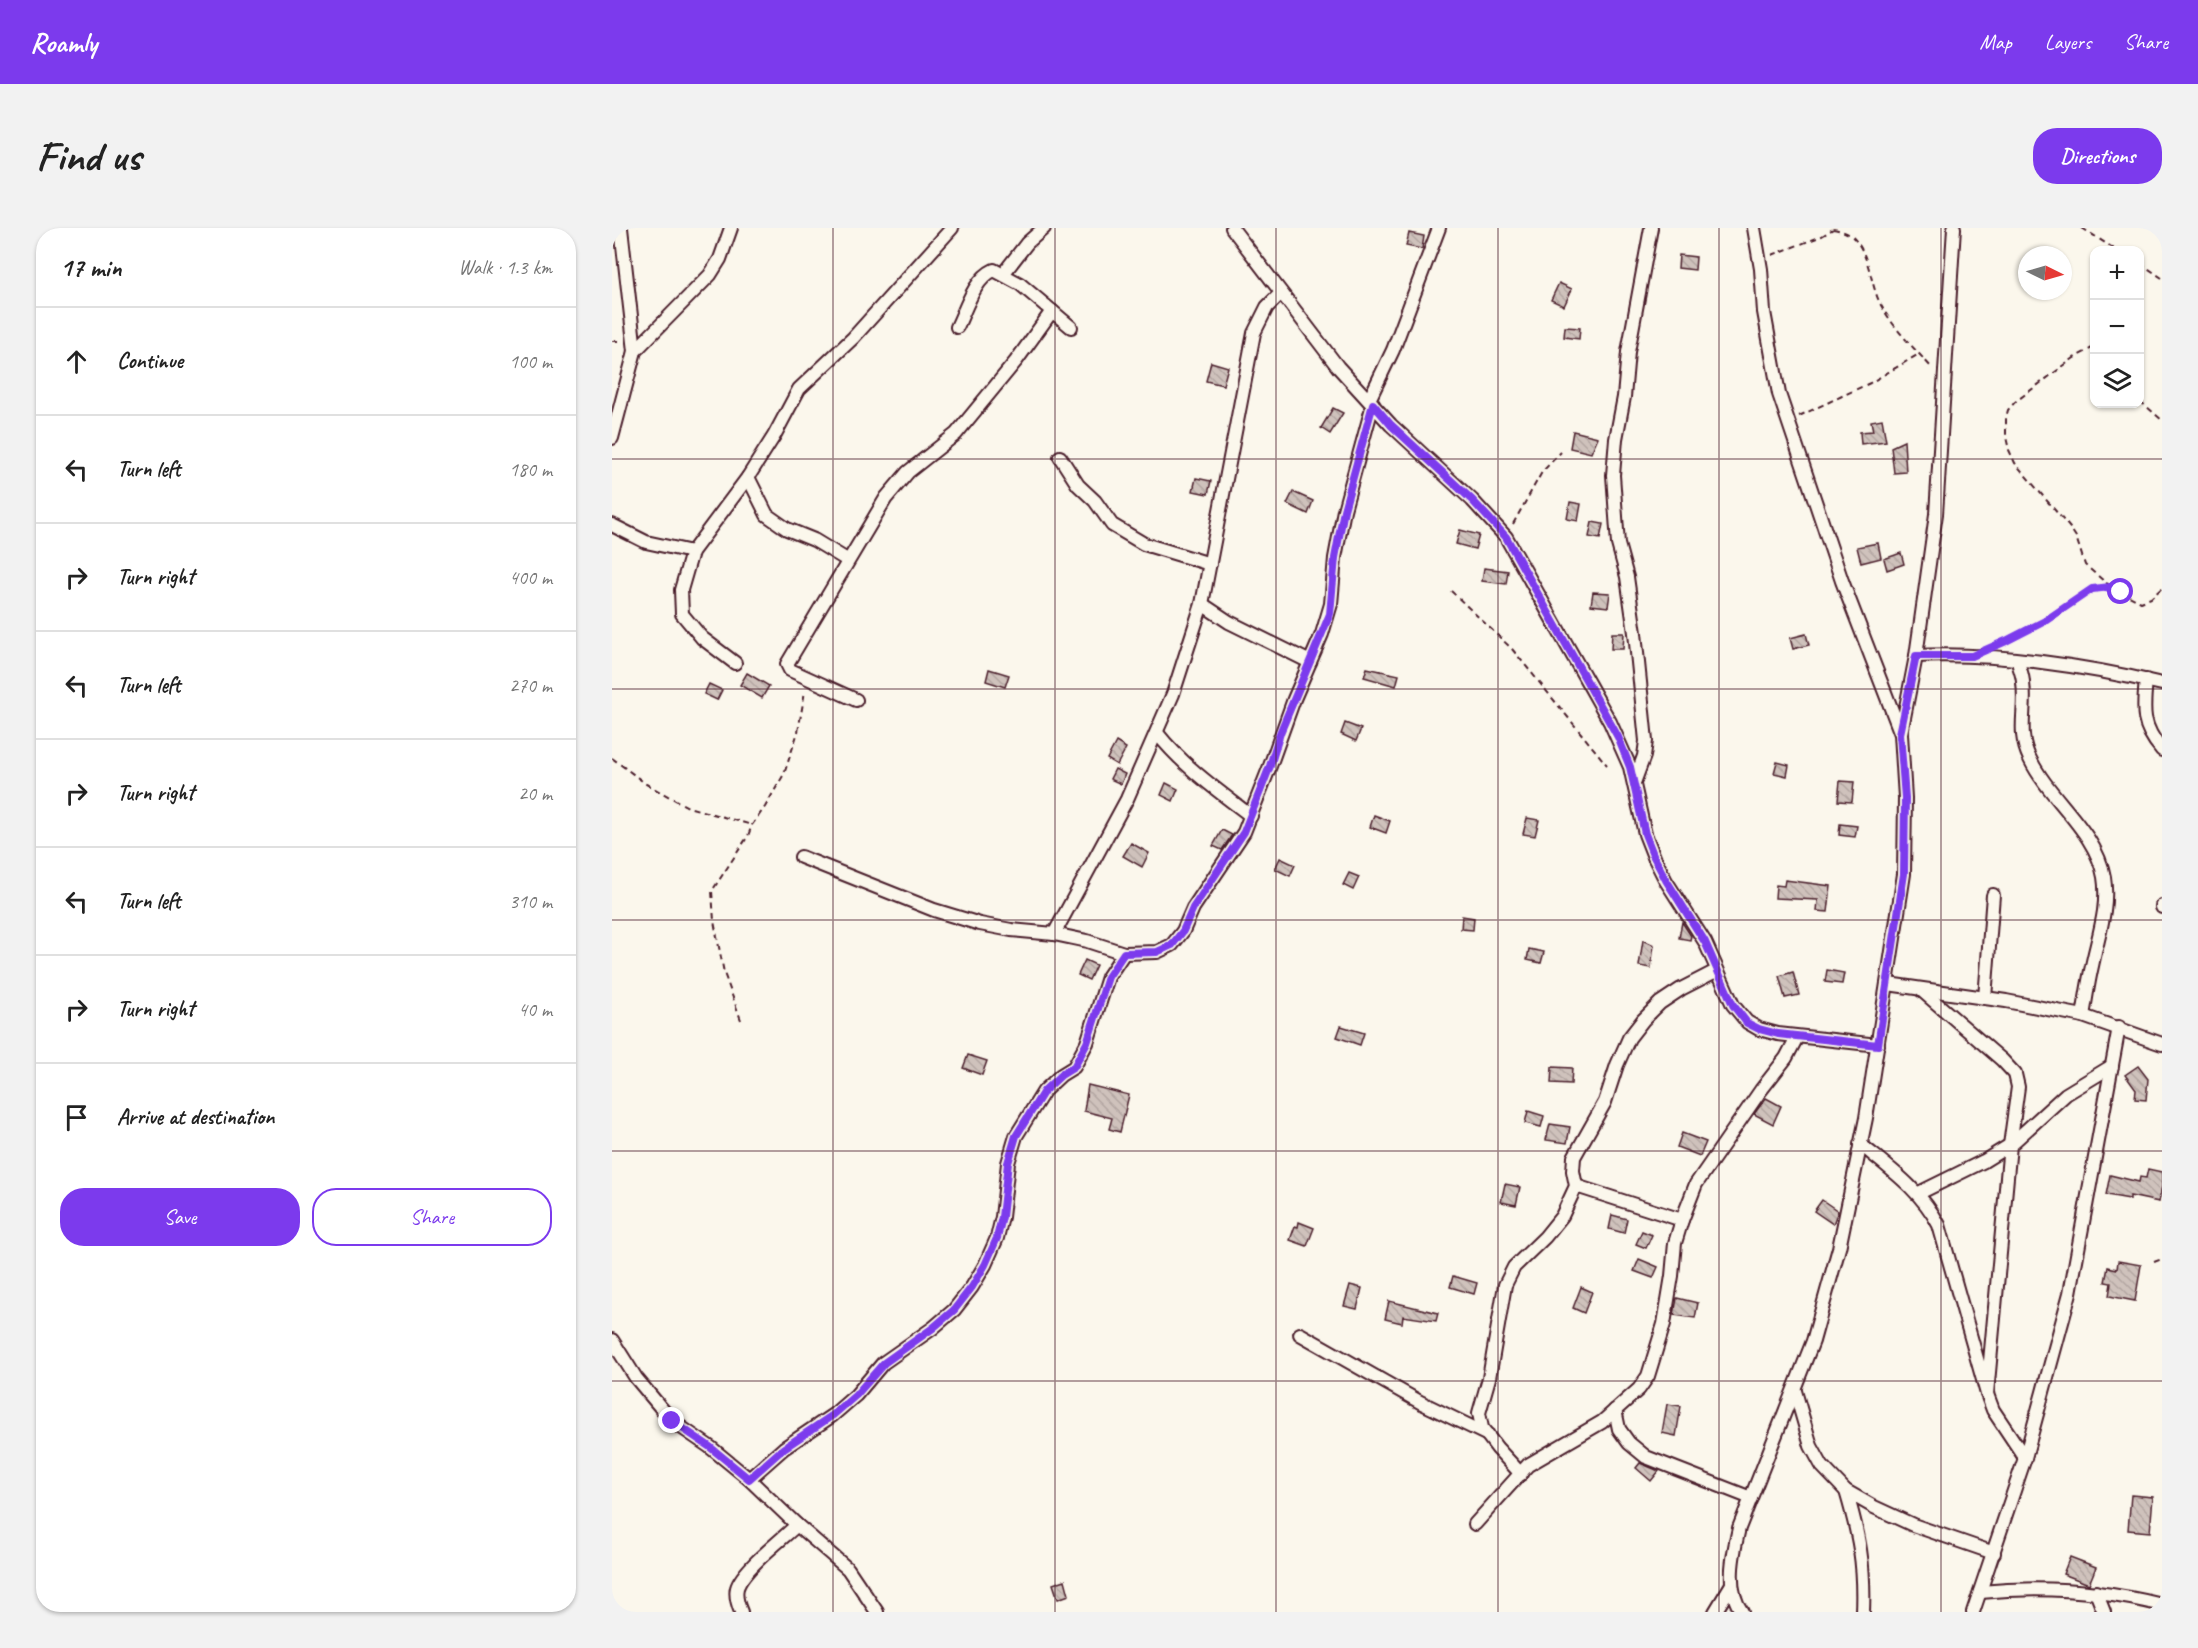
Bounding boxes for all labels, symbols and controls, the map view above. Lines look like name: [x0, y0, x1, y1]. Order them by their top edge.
text: Roamly: [30, 25, 97, 60]
text: Map: [1979, 29, 2012, 55]
text: Layers: [2045, 29, 2091, 55]
text: Share: [2124, 29, 2168, 55]
button: Directions: [2033, 128, 2162, 184]
text: Find us: [36, 130, 141, 183]
north arrow: [2018, 246, 2072, 300]
map controls: [2090, 246, 2144, 408]
button: +: [2090, 246, 2144, 300]
text: 17 min: [60, 251, 121, 284]
text: Walk · 1.3 km: [458, 255, 552, 280]
button: −: [2090, 300, 2144, 354]
icon: ahead: [60, 345, 93, 378]
text: Continue: [117, 347, 183, 375]
text: 100 m: [509, 349, 552, 374]
button: layers: [2090, 354, 2144, 408]
icon: left: [60, 453, 93, 486]
text: Turn left: [117, 455, 181, 483]
text: 180 m: [509, 457, 552, 482]
icon: right: [60, 561, 93, 594]
text: Turn right: [117, 563, 194, 591]
text: 400 m: [509, 565, 552, 590]
route start: [2107, 578, 2133, 604]
icon: left: [60, 669, 93, 702]
text: Turn left: [117, 671, 181, 699]
text: 270 m: [509, 673, 552, 698]
icon: right: [60, 777, 93, 810]
text: Turn right: [117, 779, 194, 807]
text: 20 m: [518, 781, 552, 806]
icon: left: [60, 885, 93, 918]
text: Turn left: [117, 887, 181, 915]
text: 310 m: [509, 889, 552, 914]
icon: right: [60, 993, 93, 1026]
text: Turn right: [117, 995, 194, 1023]
text: 40 m: [518, 997, 552, 1022]
icon: arrive: [60, 1101, 93, 1134]
text: Arrive at destination: [117, 1103, 274, 1131]
button: Save: [60, 1188, 300, 1246]
button: Share: [312, 1188, 552, 1246]
route end: [658, 1407, 684, 1433]

